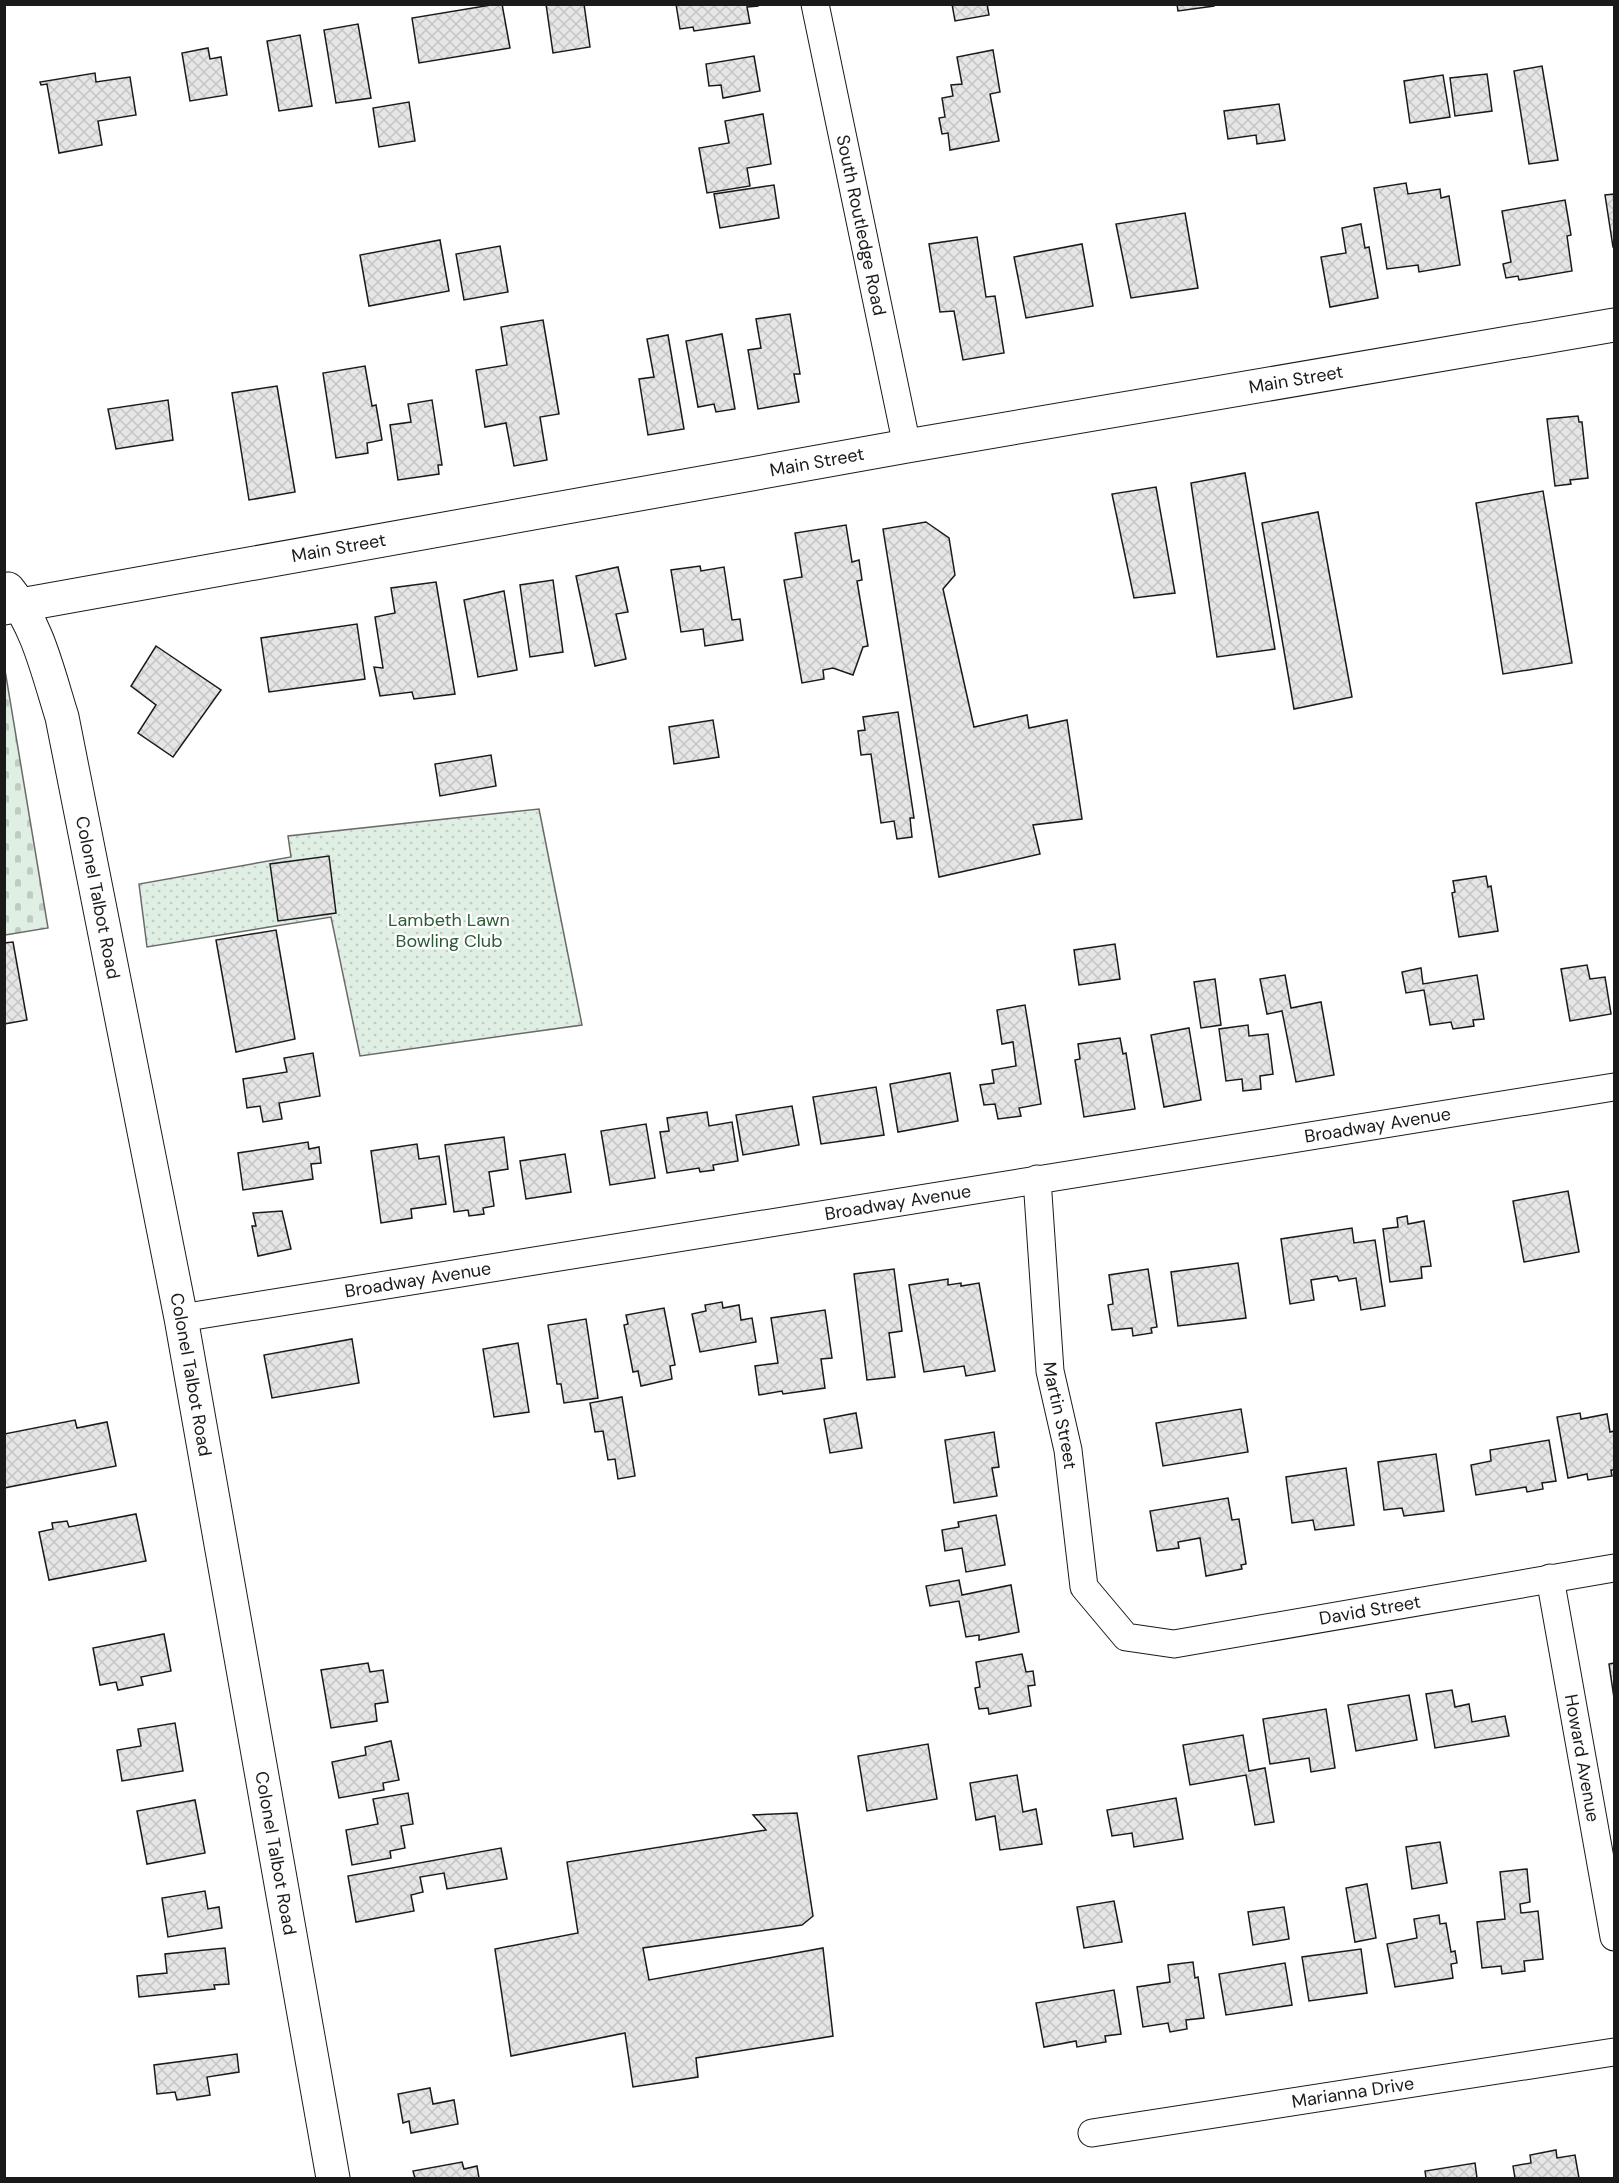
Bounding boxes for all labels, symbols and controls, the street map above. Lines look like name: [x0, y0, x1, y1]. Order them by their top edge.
street label: South Routledge Road: [831, 133, 892, 318]
street label: Main Street: [1247, 360, 1345, 399]
street label: Main Street: [768, 442, 866, 482]
street label: Main Street: [290, 528, 388, 568]
street label: Colonel Talbot Road: [70, 814, 126, 981]
park label: Lambeth Lawn Bowling Club: [388, 908, 510, 953]
street label: Broadway Avenue: [1303, 1101, 1453, 1149]
street label: Broadway Avenue: [823, 1179, 973, 1226]
street label: Broadway Avenue: [343, 1256, 493, 1303]
street label: Colonel Talbot Road: [164, 1291, 217, 1458]
street label: Martin Street: [1037, 1361, 1082, 1470]
street label: David Street: [1317, 1590, 1423, 1631]
street label: Howard Avenue: [1559, 1692, 1605, 1824]
street label: Colonel Talbot Road: [249, 1769, 302, 1937]
street label: Marianna Drive: [1290, 2071, 1416, 2114]

